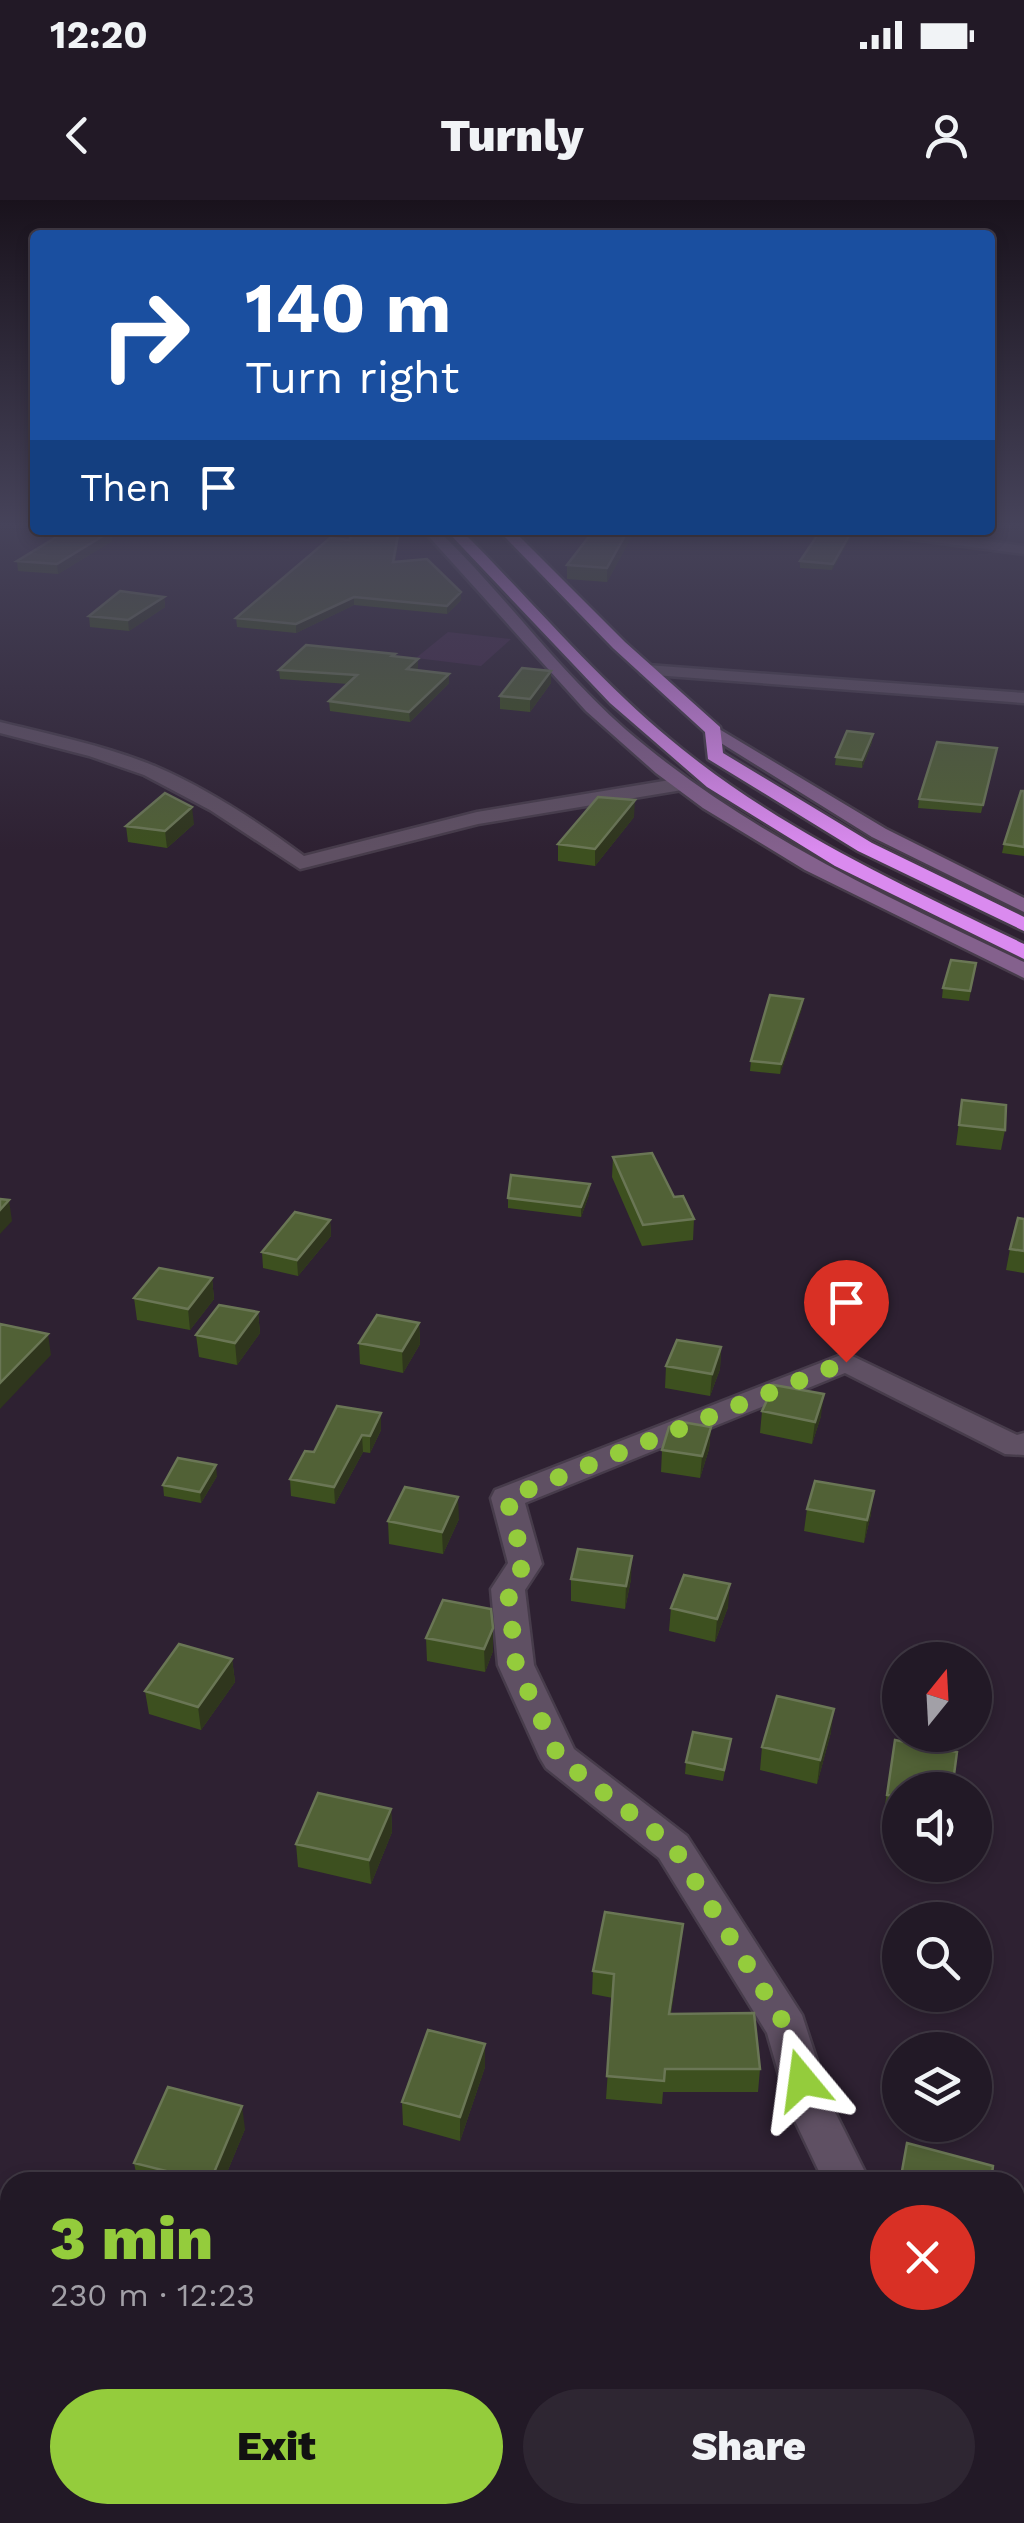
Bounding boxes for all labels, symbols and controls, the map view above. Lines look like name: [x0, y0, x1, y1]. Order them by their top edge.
text: 12:20: [50, 13, 148, 57]
icon: back: [50, 108, 105, 163]
icon: person: [919, 108, 974, 163]
text: Turnly: [440, 109, 584, 162]
text: 140 m: [245, 267, 451, 349]
icon: right: [80, 270, 210, 400]
text: Turn right: [245, 351, 459, 404]
icon: arrive: [191, 460, 246, 515]
text: Then: [80, 466, 171, 510]
pin: [804, 1260, 889, 1363]
icon: arrive: [819, 1275, 874, 1330]
north arrow: [882, 1642, 992, 1752]
map controls: [882, 1642, 992, 2142]
button: sound: [882, 1772, 992, 1882]
button: search: [882, 1902, 992, 2012]
position arrow: [750, 2028, 854, 2132]
button: layers: [882, 2032, 992, 2142]
text: 3 min: [50, 2203, 213, 2274]
button: close: [870, 2205, 975, 2310]
text: 230 m · 12:23: [50, 2276, 255, 2314]
button: Exit: [50, 2389, 503, 2504]
button: Share: [523, 2389, 975, 2504]

